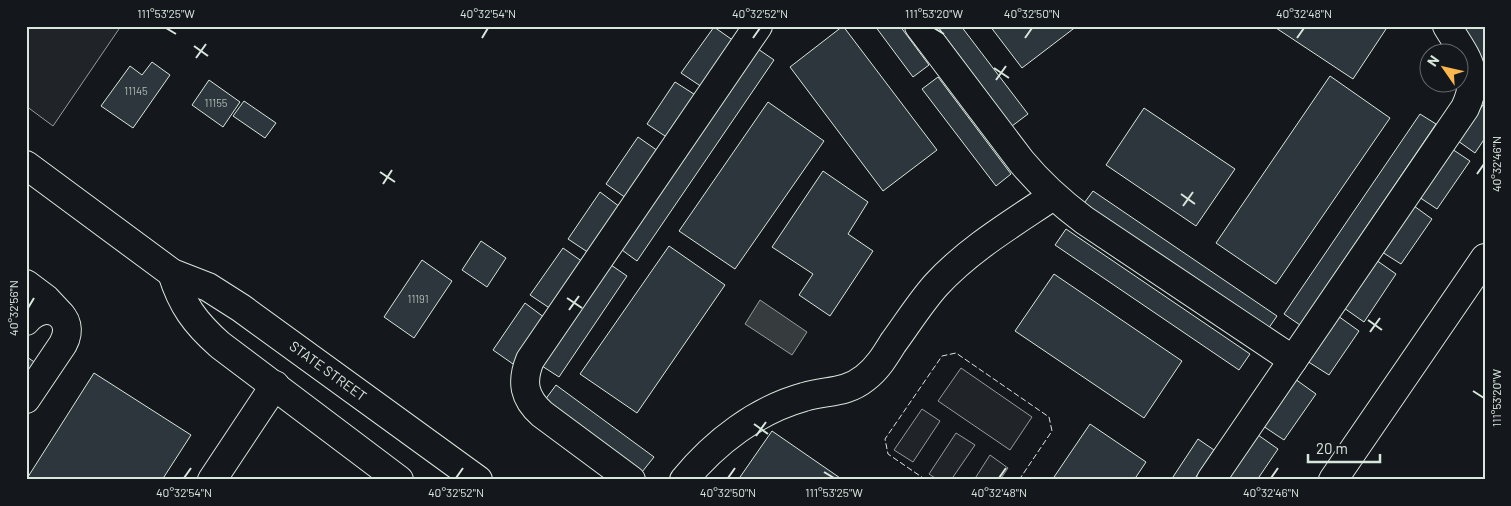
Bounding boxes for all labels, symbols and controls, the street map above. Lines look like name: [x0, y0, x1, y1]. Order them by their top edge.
text: 111°53'25"W: [137, 6, 195, 20]
text: 40°32'54"N: [460, 6, 516, 20]
text: 40°32'52"N: [732, 6, 788, 20]
text: 111°53'20"W: [905, 6, 963, 20]
text: 40°32'50"N: [1004, 6, 1060, 20]
text: 40°32'48"N: [1276, 6, 1332, 20]
north arrow: [1418, 42, 1468, 92]
text: N: [1423, 52, 1442, 69]
house number: 11145: [124, 84, 148, 97]
house number: 11155: [205, 96, 228, 109]
text: 40°32'46"N: [1489, 136, 1503, 192]
text: 40°32'56"N: [6, 280, 20, 336]
house number: 11191: [408, 292, 428, 305]
street label: STATE STREET: [286, 337, 370, 404]
text: 111°53'20"W: [1489, 369, 1503, 427]
scale bar: [1308, 431, 1381, 463]
text: 20 m: [1316, 439, 1348, 457]
text: 40°32'54"N: [156, 485, 212, 499]
text: 40°32'52"N: [428, 485, 484, 499]
text: 40°32'50"N: [700, 485, 756, 499]
text: 111°53'25"W: [805, 485, 863, 499]
text: 40°32'48"N: [971, 485, 1027, 499]
text: 40°32'46"N: [1243, 485, 1299, 499]

